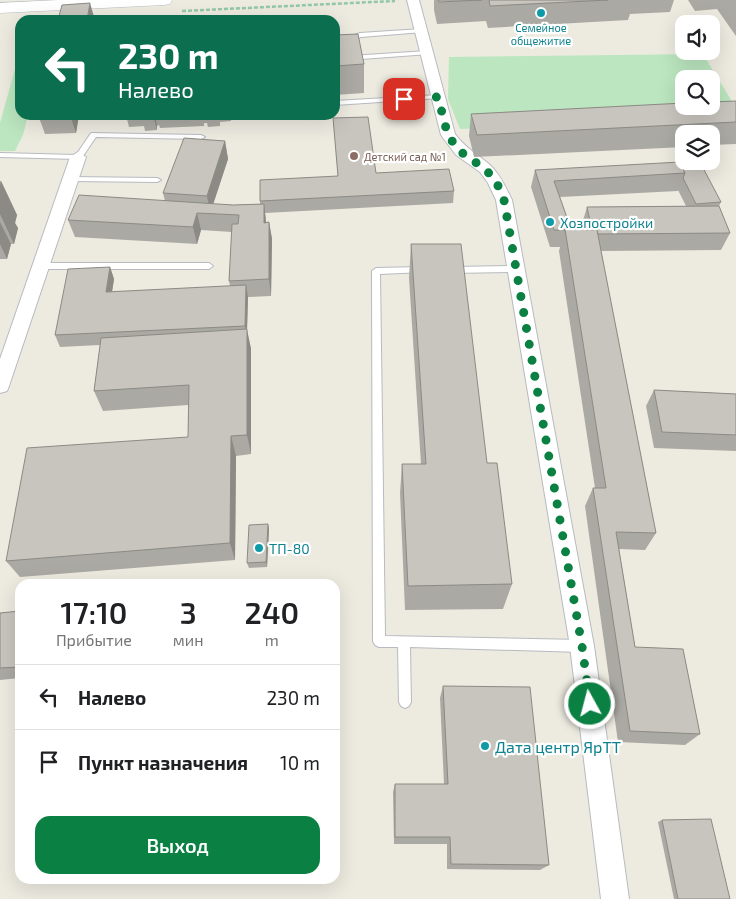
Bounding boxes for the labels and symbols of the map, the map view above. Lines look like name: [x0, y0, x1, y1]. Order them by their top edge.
marker: Семейное общежитие: [535, 7, 547, 19]
place label: Семейное общежитие: [511, 21, 571, 47]
pin: [383, 78, 425, 120]
marker: Детский сад №1: [348, 150, 360, 162]
place label: Детский сад №1: [364, 150, 446, 163]
place label: Хозпостройки: [560, 214, 653, 231]
marker: Хозпостройки: [544, 216, 556, 228]
place label: ТП-80: [269, 540, 310, 557]
marker: ТП-80: [253, 542, 265, 554]
position arrow: [563, 677, 615, 729]
place label: Дата центр ЯрТТ: [495, 737, 621, 756]
marker: Дата центр ЯрТТ: [479, 740, 491, 752]

